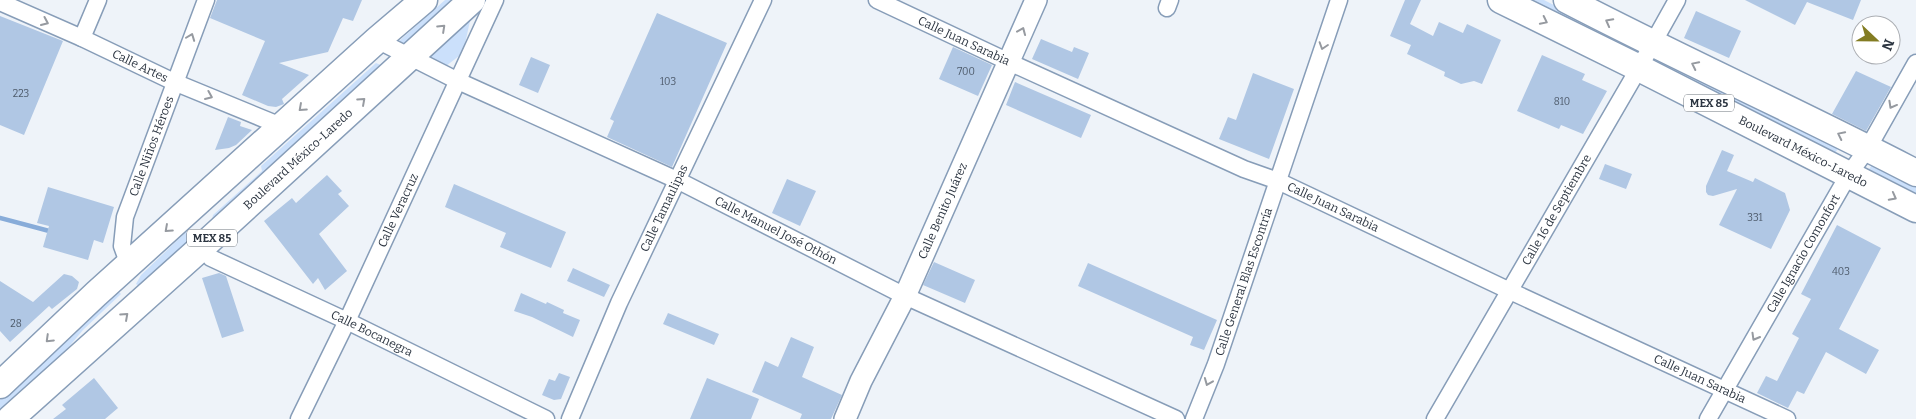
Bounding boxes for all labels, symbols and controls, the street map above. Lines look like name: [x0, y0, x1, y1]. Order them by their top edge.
street label: Calle Juan Sarabia: [916, 13, 1012, 69]
one-way arrow: [40, 15, 49, 26]
one-way arrow: [1539, 15, 1548, 25]
north arrow: [1851, 15, 1901, 65]
one-way arrow: [1605, 18, 1614, 28]
one-way arrow: [436, 25, 445, 34]
one-way arrow: [1016, 27, 1027, 36]
one-way arrow: [185, 33, 196, 42]
text: N: [1878, 36, 1897, 53]
one-way arrow: [1319, 41, 1329, 50]
street label: Calle Artes: [110, 47, 170, 85]
one-way arrow: [1691, 61, 1700, 71]
house number: 700: [957, 66, 975, 78]
house number: 103: [660, 76, 676, 88]
house number: 223: [13, 88, 30, 100]
one-way arrow: [204, 90, 213, 100]
street label: Calle Niños Héroes: [126, 94, 177, 198]
road number: MEX 85: [1684, 95, 1734, 112]
house number: 810: [1554, 96, 1570, 108]
one-way arrow: [356, 98, 365, 107]
one-way arrow: [1888, 100, 1898, 109]
one-way arrow: [298, 102, 307, 111]
street label: Boulevard México-Laredo: [241, 106, 356, 212]
street label: Boulevard México-Laredo: [1736, 113, 1870, 190]
one-way arrow: [1837, 131, 1846, 141]
street label: Calle 16 de Septiembre: [1519, 152, 1594, 268]
street label: Calle Benito Juárez: [915, 160, 970, 261]
street label: Calle Tamaulipas: [637, 162, 691, 254]
street label: Calle Veracruz: [375, 171, 421, 250]
street label: Calle Juan Sarabia: [1285, 179, 1382, 235]
street label: Calle Ignacio Comonfort: [1764, 191, 1843, 315]
one-way arrow: [1887, 191, 1896, 201]
street label: Calle Manuel José Othón: [712, 193, 840, 267]
street label: Calle General Blas Escontría: [1212, 205, 1275, 358]
house number: 331: [1747, 212, 1763, 224]
one-way arrow: [165, 223, 174, 232]
road number: MEX 85: [187, 230, 237, 247]
house number: 403: [1832, 266, 1850, 278]
street label: Calle Bocanegra: [329, 308, 415, 359]
one-way arrow: [119, 313, 128, 322]
house number: 28: [10, 318, 22, 330]
one-way arrow: [1751, 332, 1761, 341]
one-way arrow: [45, 333, 54, 342]
street label: Calle Juan Sarabia: [1652, 351, 1748, 406]
one-way arrow: [1204, 377, 1215, 386]

